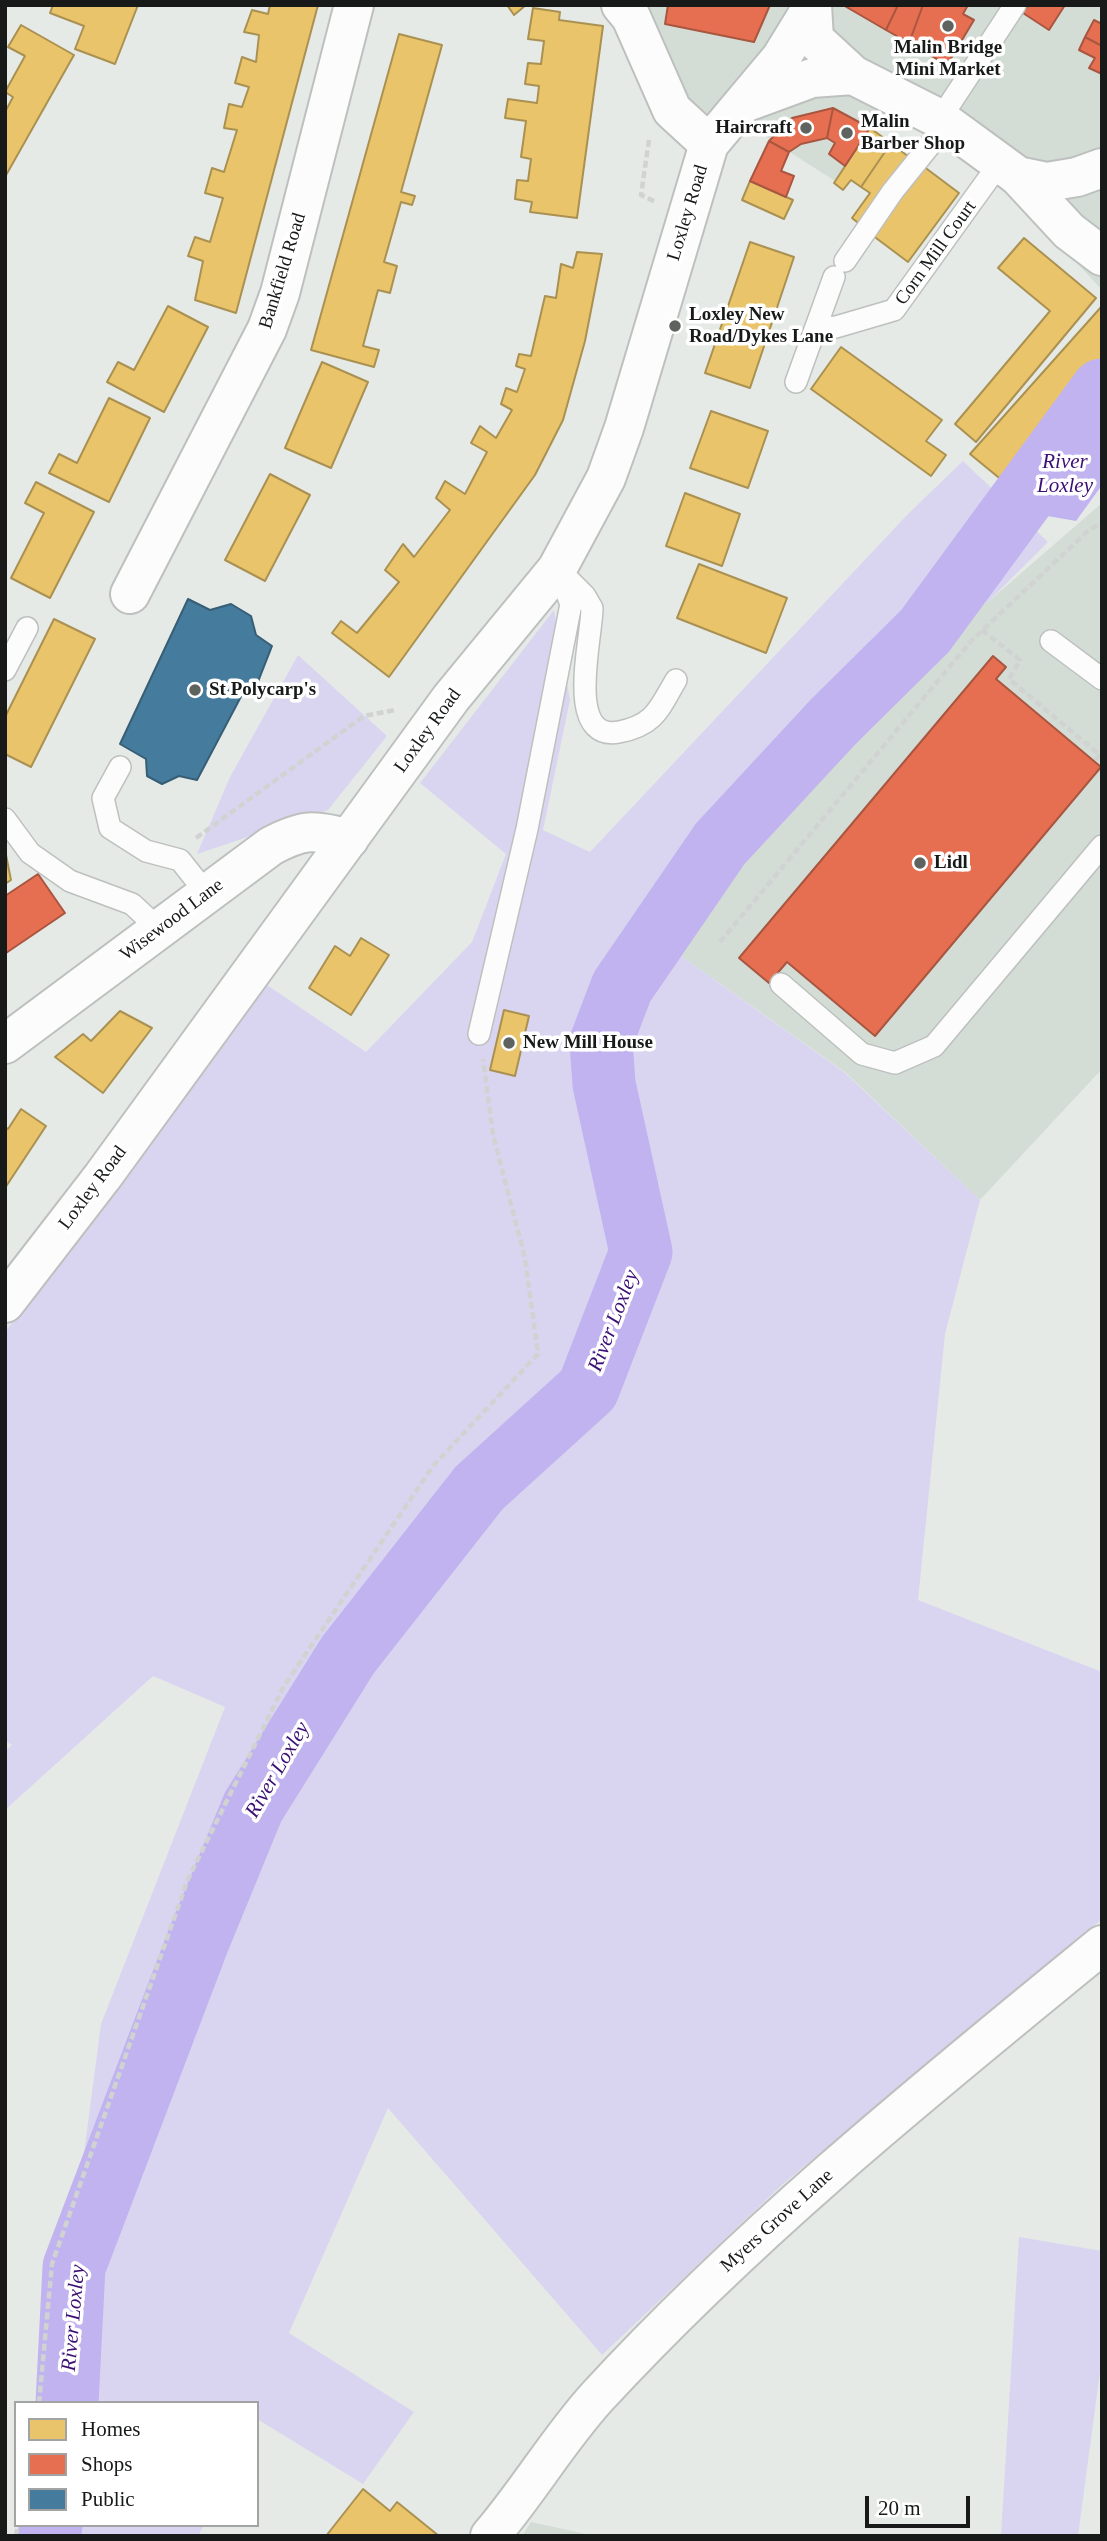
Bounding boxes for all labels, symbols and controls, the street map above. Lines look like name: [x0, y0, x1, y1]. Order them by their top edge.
marker: Malin Bridge Mini Market: [940, 18, 956, 34]
place label: Malin Bridge Mini Market: [894, 37, 1002, 81]
place label: Malin Barber Shop: [861, 111, 965, 155]
place label: Haircraft: [715, 117, 792, 139]
marker: Haircraft: [798, 120, 814, 136]
marker: Malin Barber Shop: [839, 125, 855, 141]
street label: Loxley Road: [663, 162, 713, 264]
street label: Corn Mill Court: [890, 196, 982, 310]
street label: Bankfield Road: [255, 210, 311, 332]
place label: Loxley New Road/Dykes Lane: [689, 304, 833, 348]
marker: Loxley New Road/Dykes Lane: [667, 318, 683, 334]
water label: River Loxley: [1037, 449, 1093, 499]
place label: St Polycarp's: [209, 679, 316, 701]
marker: St Polycarp's: [187, 682, 203, 698]
street label: Loxley Road: [390, 684, 466, 778]
place label: Lidl: [934, 852, 968, 874]
marker: Lidl: [912, 855, 928, 871]
street label: Wisewood Lane: [116, 874, 228, 966]
place label: New Mill House: [523, 1032, 653, 1054]
marker: New Mill House: [501, 1035, 517, 1051]
street label: Loxley Road: [54, 1142, 132, 1234]
water label: River Loxley: [583, 1267, 645, 1375]
water label: River Loxley: [240, 1717, 316, 1823]
street label: Myers Grove Lane: [716, 2165, 838, 2277]
water label: River Loxley: [57, 2264, 91, 2372]
legend: [14, 2401, 259, 2527]
text: Homes: [81, 2417, 141, 2441]
text: Shops: [81, 2452, 132, 2476]
scale bar: [869, 2482, 974, 2526]
text: Public: [81, 2487, 135, 2511]
text: 20 m: [878, 2496, 921, 2520]

